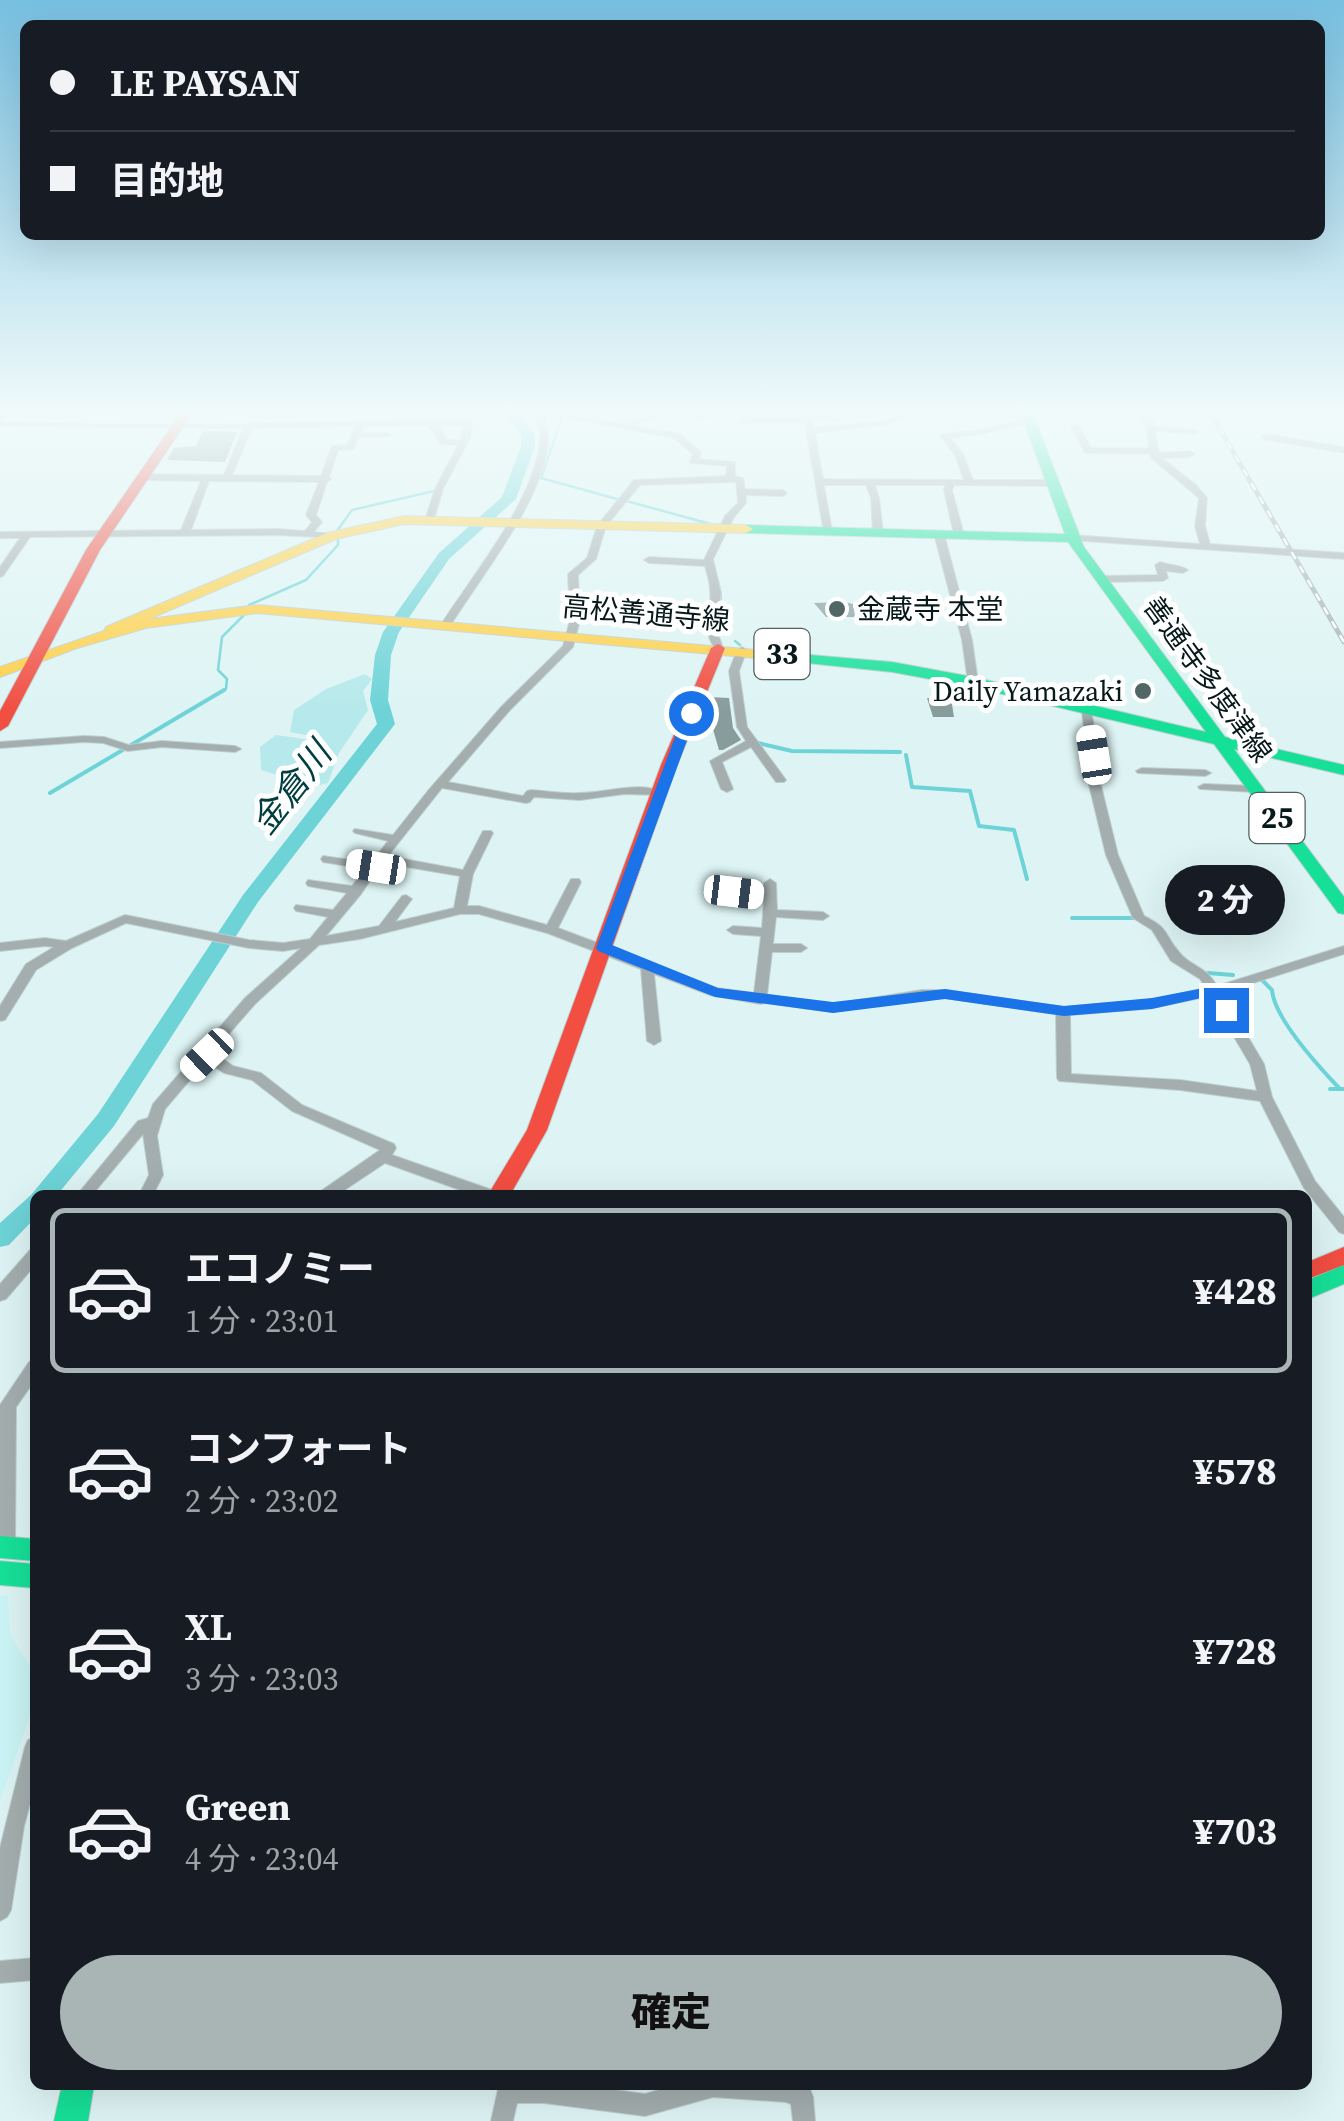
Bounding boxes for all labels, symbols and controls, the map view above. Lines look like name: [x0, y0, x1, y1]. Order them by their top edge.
text: LE PAYSAN: [110, 57, 300, 109]
text: 目的地: [110, 155, 224, 207]
street label: 高松善通寺線: [561, 587, 731, 639]
street label: 善通寺多度津線: [1135, 589, 1281, 769]
place label: 金蔵寺 本堂: [857, 590, 1004, 628]
marker: 金蔵寺 本堂: [826, 598, 848, 620]
road number: 33: [754, 629, 810, 679]
place label: Daily Yamazaki: [933, 672, 1123, 710]
marker: Daily Yamazaki: [1132, 680, 1154, 702]
route start: [669, 691, 714, 736]
car: [1074, 723, 1114, 787]
water label: 金倉川: [240, 729, 345, 844]
road number: 25: [1250, 793, 1304, 843]
car: [344, 847, 408, 887]
callout: 2 分: [1166, 865, 1286, 935]
car: [702, 873, 766, 911]
text: 2 分: [1197, 878, 1253, 922]
route end: [1204, 988, 1249, 1033]
car: [175, 1023, 239, 1087]
text: エコノミー: [185, 1243, 375, 1295]
icon: car: [65, 1246, 155, 1336]
text: ¥428: [1193, 1265, 1277, 1317]
text: 1 分 · 23:01: [185, 1299, 339, 1343]
text: コンフォート: [185, 1423, 412, 1475]
icon: car: [65, 1426, 155, 1516]
text: ¥578: [1193, 1445, 1277, 1497]
text: 2 分 · 23:02: [185, 1479, 339, 1523]
text: XL: [185, 1601, 232, 1653]
icon: car: [65, 1606, 155, 1696]
text: ¥728: [1193, 1625, 1277, 1677]
text: 3 分 · 23:03: [185, 1657, 339, 1701]
text: Green: [185, 1781, 291, 1833]
icon: car: [65, 1786, 155, 1876]
text: ¥703: [1193, 1805, 1277, 1857]
text: 4 分 · 23:04: [185, 1837, 339, 1881]
button: 確定: [60, 1955, 1282, 2070]

